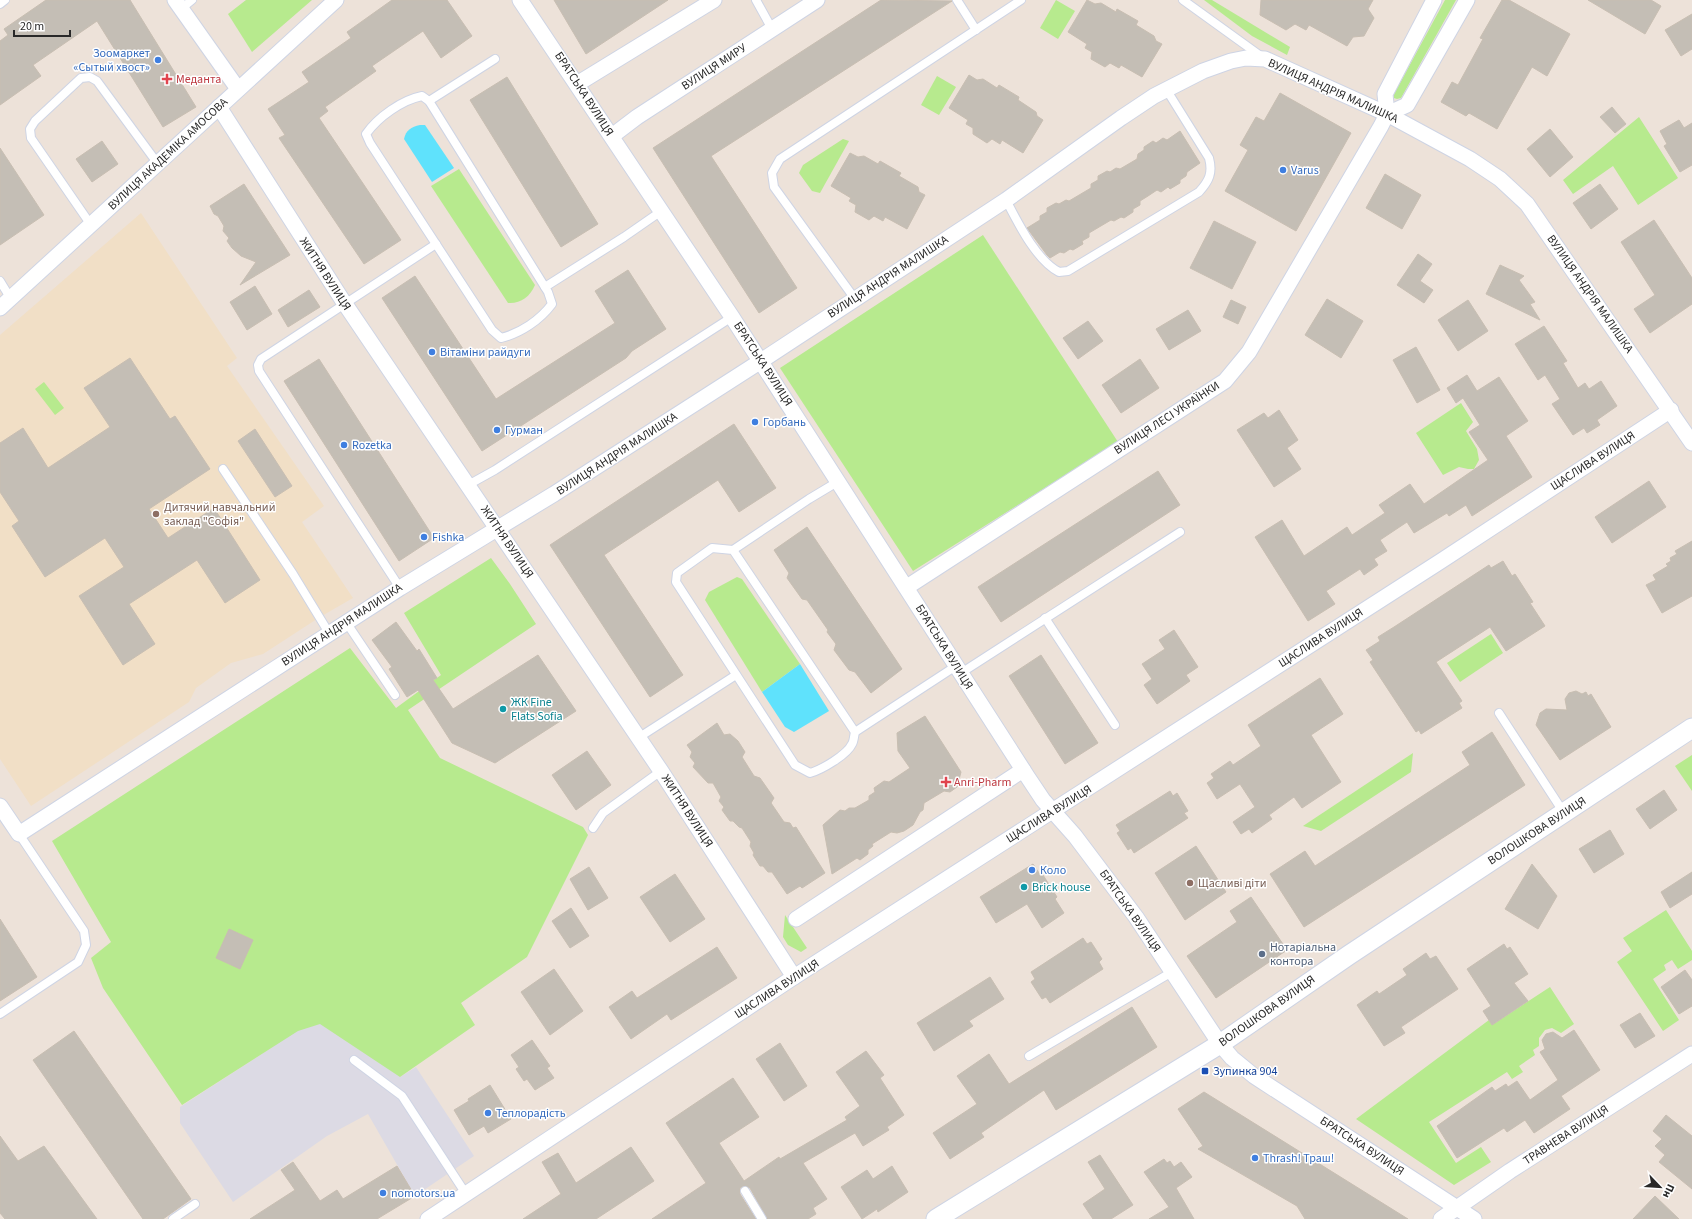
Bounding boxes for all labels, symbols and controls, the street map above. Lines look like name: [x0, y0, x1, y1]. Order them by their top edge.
scale bar: [14, 12, 70, 38]
text: 20 m: [20, 18, 44, 35]
street label: ВУЛИЦЯ МИРУ: [678, 39, 751, 94]
place label: Зоомаркет «Сытый хвост»: [73, 45, 150, 76]
street label: БРАТСЬКА ВУЛИЦЯ: [550, 48, 618, 140]
marker: Зоомаркет «Сытый хвост»: [153, 55, 163, 65]
street label: ВУЛИЦЯ АНДРІЯ МАЛИШКА: [1265, 55, 1401, 128]
place label: Меданта: [176, 71, 221, 88]
marker: Меданта: [161, 73, 173, 85]
street label: ВУЛИЦЯ АКАДЕМІКА АМОСОВА: [104, 94, 232, 214]
place label: Varus: [1291, 162, 1319, 179]
marker: Varus: [1278, 165, 1288, 175]
street label: ВУЛИЦЯ АНДРІЯ МАЛИШКА: [824, 231, 952, 323]
street label: ВУЛИЦЯ АНДРІЯ МАЛИШКА: [1543, 231, 1638, 357]
street label: ЖИТНЯ ВУЛИЦЯ: [295, 234, 355, 314]
street label: БРАТСЬКА ВУЛИЦЯ: [729, 318, 797, 410]
place label: Вітаміни райдуги: [440, 344, 531, 361]
marker: Вітаміни райдуги: [427, 347, 437, 357]
street label: ВУЛИЦЯ ЛЕСІ УКРАЇНКИ: [1111, 377, 1223, 459]
street label: ВУЛИЦЯ АНДРІЯ МАЛИШКА: [553, 408, 681, 500]
place label: Горбань: [763, 414, 806, 431]
marker: Горбань: [750, 417, 760, 427]
place label: Гурман: [505, 422, 543, 439]
marker: Гурман: [492, 425, 502, 435]
street label: ЩАСЛИВА ВУЛИЦЯ: [1547, 427, 1639, 495]
place label: Rozetka: [352, 437, 392, 454]
marker: Rozetka: [339, 440, 349, 450]
place label: Дитячий навчальний заклад "Софія": [164, 499, 275, 530]
street label: ЖИТНЯ ВУЛИЦЯ: [476, 502, 538, 582]
marker: Дитячий навчальний заклад "Софія": [151, 509, 161, 519]
place label: Fishka: [432, 529, 464, 546]
marker: Fishka: [419, 532, 429, 542]
street label: ВУЛИЦЯ АНДРІЯ МАЛИШКА: [278, 579, 406, 671]
street label: БРАТСЬКА ВУЛИЦЯ: [911, 601, 977, 693]
street label: ЩАСЛИВА ВУЛИЦЯ: [1275, 604, 1367, 672]
place label: ЖК Fine Flats Sofia: [511, 694, 563, 725]
marker: ЖК Fine Flats Sofia: [498, 704, 508, 714]
street label: ЖИТНЯ ВУЛИЦЯ: [657, 771, 717, 851]
place label: Anri-Pharm: [954, 774, 1011, 791]
marker: Anri-Pharm: [941, 777, 951, 787]
street label: ЩАСЛИВА ВУЛИЦЯ: [1003, 781, 1095, 847]
street label: ВОЛОШКОВА ВУЛИЦЯ: [1484, 793, 1590, 869]
place label: Коло: [1040, 862, 1066, 879]
marker: Коло: [1027, 865, 1037, 875]
street label: БРАТСЬКА ВУЛИЦЯ: [1095, 866, 1165, 956]
place label: Щасливі діти: [1198, 875, 1267, 892]
marker: Щасливі діти: [1185, 878, 1195, 888]
place label: Brick house: [1032, 879, 1091, 896]
marker: Brick house: [1019, 882, 1029, 892]
place label: Нотаріальна контора: [1270, 939, 1336, 970]
marker: Нотаріальна контора: [1257, 949, 1267, 959]
street label: ЩАСЛИВА ВУЛИЦЯ: [731, 955, 823, 1023]
street label: ВОЛОШКОВА ВУЛИЦЯ: [1215, 971, 1319, 1051]
place label: Зупинка 904: [1213, 1063, 1277, 1080]
marker: Зупинка 904: [1200, 1066, 1210, 1076]
street label: ТРАВНЕВА ВУЛИЦЯ: [1520, 1101, 1612, 1169]
place label: Теплорадість: [496, 1105, 566, 1122]
marker: Теплорадість: [483, 1108, 493, 1118]
street label: БРАТСЬКА ВУЛИЦЯ: [1316, 1112, 1408, 1180]
place label: Thrash! Траш!: [1263, 1150, 1334, 1167]
marker: Thrash! Траш!: [1250, 1153, 1260, 1163]
north arrow: [1640, 1167, 1680, 1207]
text: Пн: [1659, 1182, 1678, 1200]
place label: nomotors.ua: [391, 1185, 455, 1202]
marker: nomotors.ua: [378, 1188, 388, 1198]

